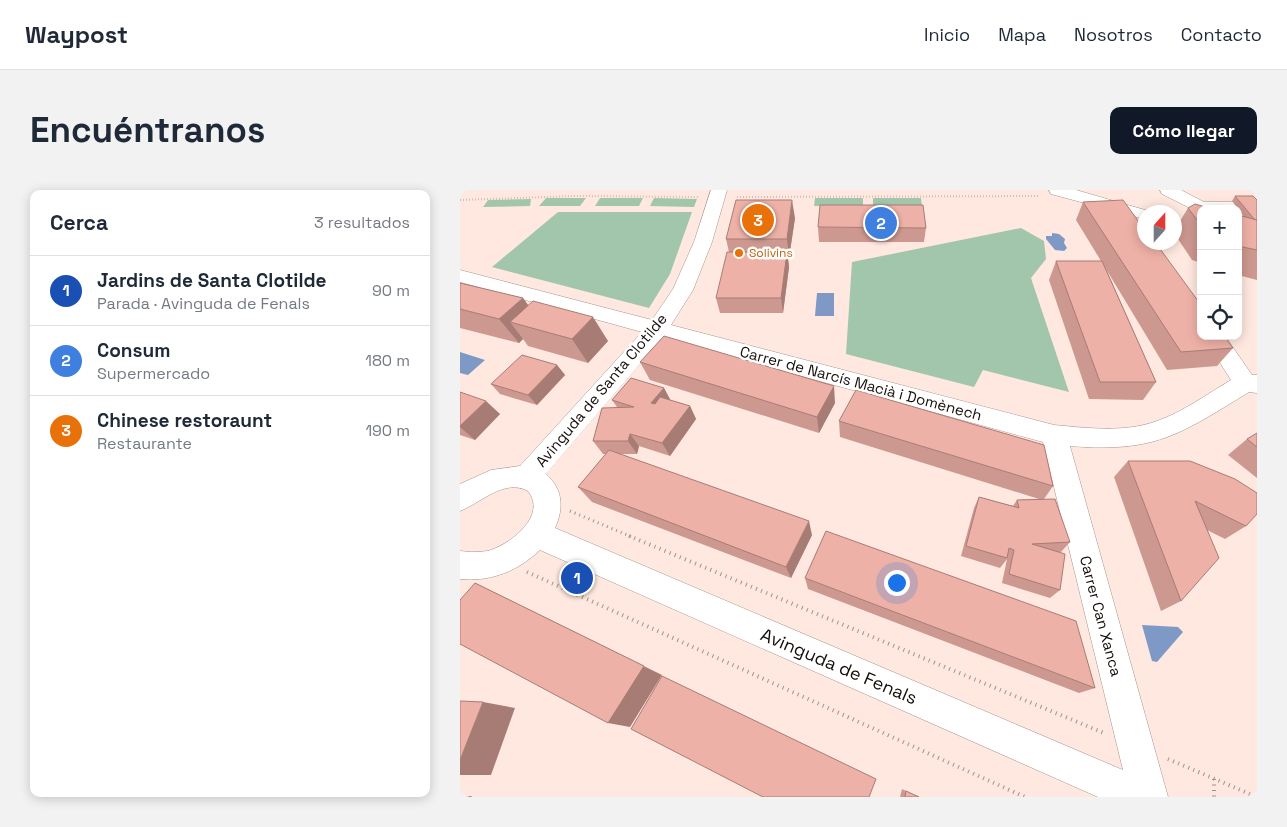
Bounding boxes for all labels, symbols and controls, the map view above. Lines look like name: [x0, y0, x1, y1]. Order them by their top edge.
text: Waypost: [25, 19, 128, 50]
text: Inicio: [924, 23, 970, 46]
text: Mapa: [998, 23, 1046, 46]
text: Nosotros: [1074, 23, 1153, 46]
text: Contacto: [1181, 23, 1262, 46]
button: Cómo llegar: [1110, 107, 1257, 154]
text: Encuéntranos: [30, 108, 265, 152]
pin: 3: [742, 201, 774, 239]
pin: 2: [865, 204, 897, 242]
north arrow: [1137, 205, 1182, 250]
map controls: [1197, 205, 1242, 340]
button: +: [1197, 205, 1242, 250]
text: Cerca: [50, 209, 108, 236]
text: 3 resultados: [314, 212, 410, 233]
place label: Solivins: [749, 245, 793, 261]
marker: Solivins: [733, 247, 745, 259]
button: −: [1197, 250, 1242, 295]
text: Jardins de Santa Clotilde: [97, 268, 327, 293]
text: 1: [62, 280, 70, 301]
text: 90 m: [372, 280, 410, 301]
text: Parada · Avinguda de Fenals: [97, 293, 310, 314]
button: locate: [1197, 295, 1242, 340]
street label: Avinguda de Santa Clotilde: [531, 309, 671, 471]
text: Consum: [97, 338, 170, 363]
street label: Carrer de Narcís Macià i Domènech: [738, 342, 984, 424]
text: 2: [61, 350, 71, 371]
text: 180 m: [365, 350, 410, 371]
text: Supermercado: [97, 363, 210, 384]
text: Chinese restoraunt: [97, 408, 272, 433]
text: 3: [61, 420, 71, 441]
text: 190 m: [365, 420, 410, 441]
text: Restaurante: [97, 433, 192, 454]
street label: Carrer Can Xanca: [1076, 554, 1126, 679]
pin: 1: [561, 559, 593, 597]
your location: [884, 570, 910, 596]
street label: Avinguda de Fenals: [757, 623, 921, 709]

